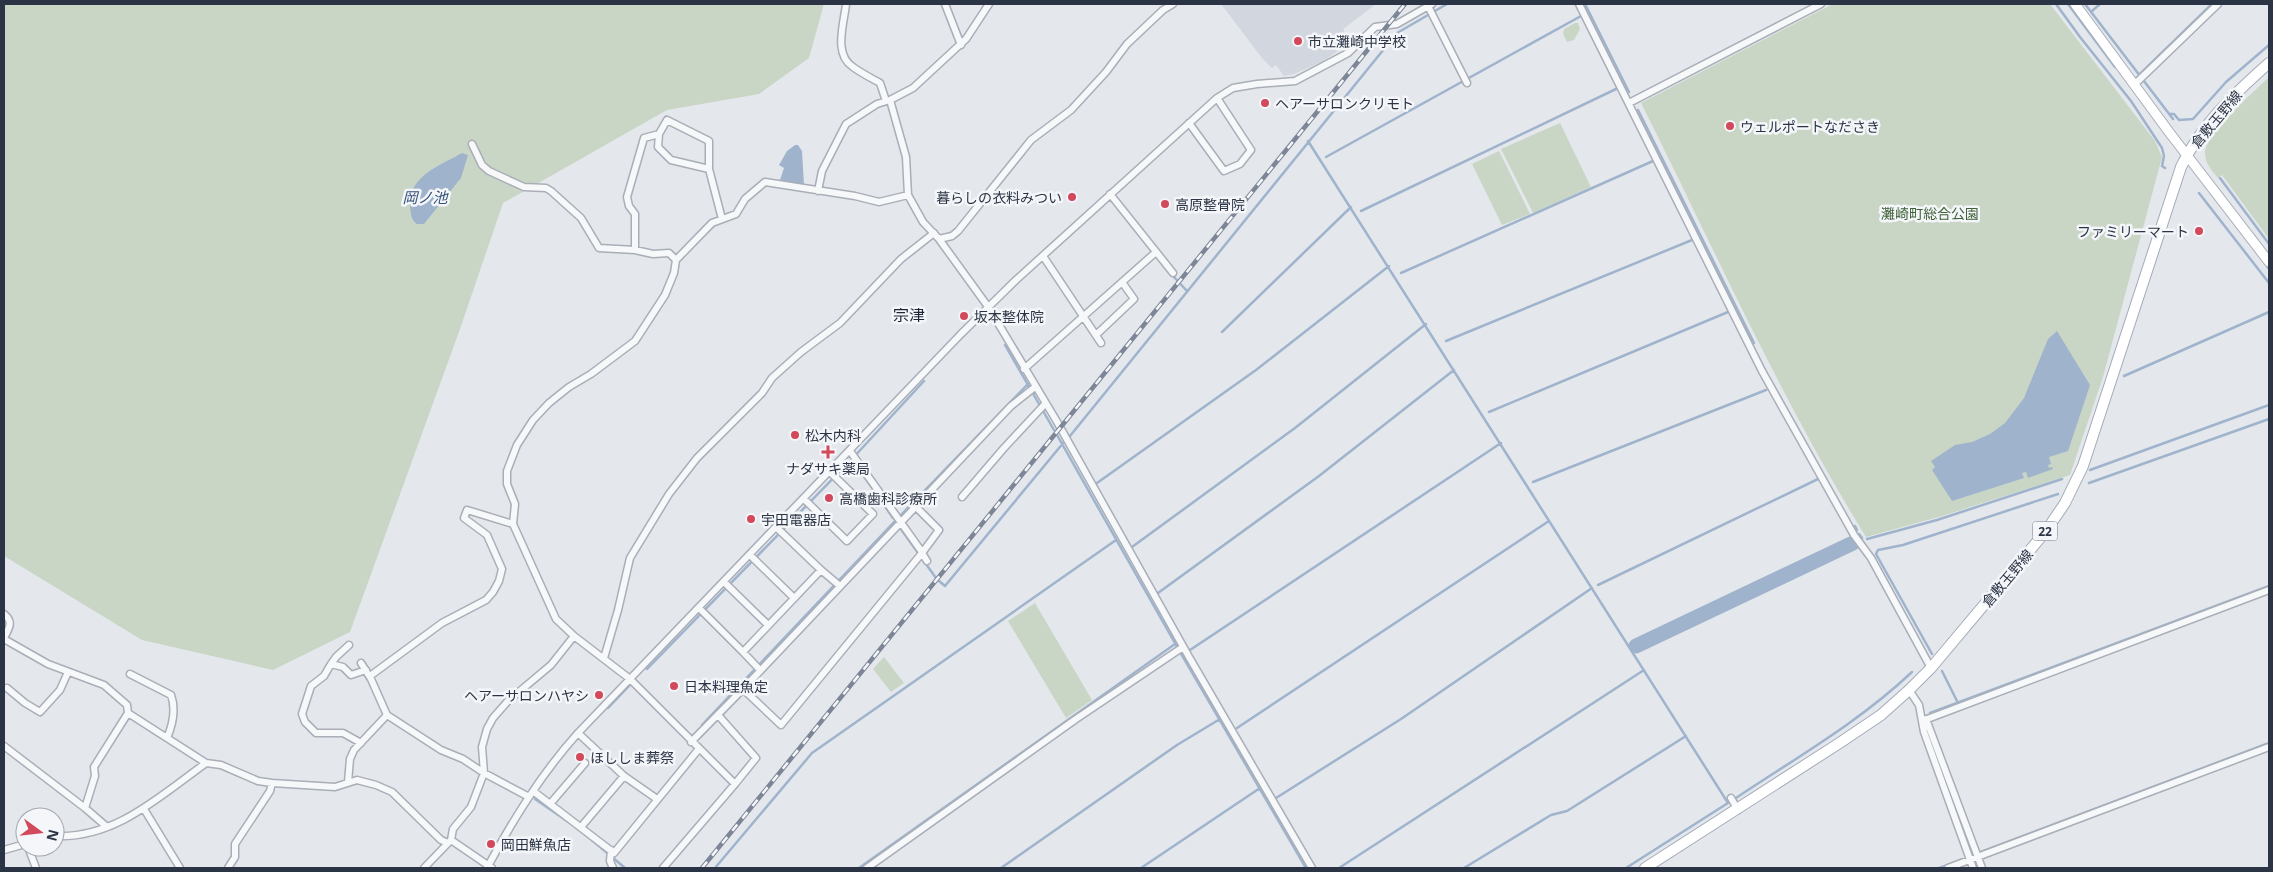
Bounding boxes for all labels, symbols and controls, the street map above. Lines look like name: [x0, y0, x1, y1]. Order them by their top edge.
place label: 市立灘崎中学校: [1308, 32, 1406, 51]
marker: 市立灘崎中学校: [1292, 35, 1304, 47]
street label: 倉敷玉野線: [2186, 86, 2246, 152]
place label: ヘアーサロンクリモト: [1275, 94, 1414, 113]
marker: ヘアーサロンクリモト: [1259, 97, 1271, 109]
place label: ウェルポートなださき: [1740, 117, 1880, 136]
marker: ウェルポートなださき: [1724, 120, 1736, 132]
water label: 岡ノ池: [402, 187, 449, 207]
place label: 暮らしの衣料みつい: [936, 188, 1062, 207]
marker: 暮らしの衣料みつい: [1066, 191, 1078, 203]
place label: 高原整骨院: [1175, 195, 1245, 214]
marker: 高原整骨院: [1159, 198, 1171, 210]
park label: 灘崎町総合公園: [1881, 204, 1979, 223]
place label: ファミリーマート: [2077, 222, 2189, 241]
marker: ファミリーマート: [2193, 225, 2205, 237]
district label: 宗津: [893, 304, 925, 326]
place label: 坂本整体院: [974, 307, 1044, 326]
marker: 坂本整体院: [958, 310, 970, 322]
place label: 松木内科: [805, 426, 861, 445]
marker: 松木内科: [789, 429, 801, 441]
marker: ナダサキ薬局: [822, 446, 834, 458]
place label: ナダサキ薬局: [786, 459, 870, 478]
place label: 高橋歯科診療所: [839, 489, 937, 508]
marker: 高橋歯科診療所: [823, 492, 835, 504]
place label: 宇田電器店: [761, 510, 831, 529]
marker: 宇田電器店: [745, 513, 757, 525]
road number: 22: [2032, 522, 2058, 540]
street label: 倉敷玉野線: [1977, 545, 2037, 611]
place label: 日本料理魚定: [684, 677, 768, 696]
marker: 日本料理魚定: [668, 680, 680, 692]
place label: ヘアーサロンハヤシ: [464, 686, 589, 705]
marker: ヘアーサロンハヤシ: [593, 689, 605, 701]
place label: ほししま葬祭: [590, 748, 674, 767]
marker: ほししま葬祭: [574, 751, 586, 763]
north arrow: [15, 807, 65, 857]
text: N: [42, 828, 64, 843]
place label: 岡田鮮魚店: [501, 835, 571, 854]
marker: 岡田鮮魚店: [485, 838, 497, 850]

